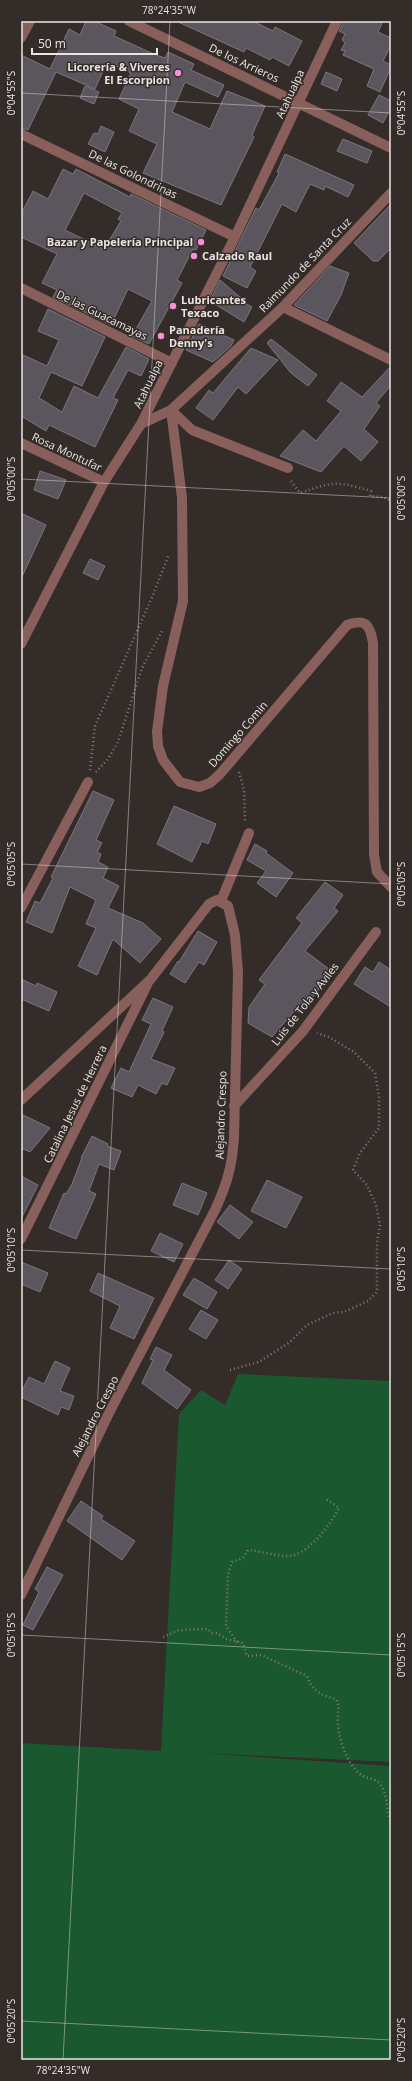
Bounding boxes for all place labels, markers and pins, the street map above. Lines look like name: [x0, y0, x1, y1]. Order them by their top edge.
place label: Licorería & Viveres El Escorpion: [67, 59, 171, 87]
marker: Licorería & Viveres El Escorpion: [173, 68, 183, 78]
place label: Bazar y Papelería Principal: [47, 234, 193, 249]
marker: Bazar y Papelería Principal: [196, 237, 206, 247]
place label: Calzado Raul: [202, 248, 272, 263]
marker: Calzado Raul: [189, 251, 199, 261]
place label: Lubricantes Texaco: [181, 292, 247, 320]
marker: Lubricantes Texaco: [168, 301, 178, 311]
place label: Panadería Denny's: [169, 322, 225, 350]
marker: Panadería Denny's: [156, 331, 166, 341]

